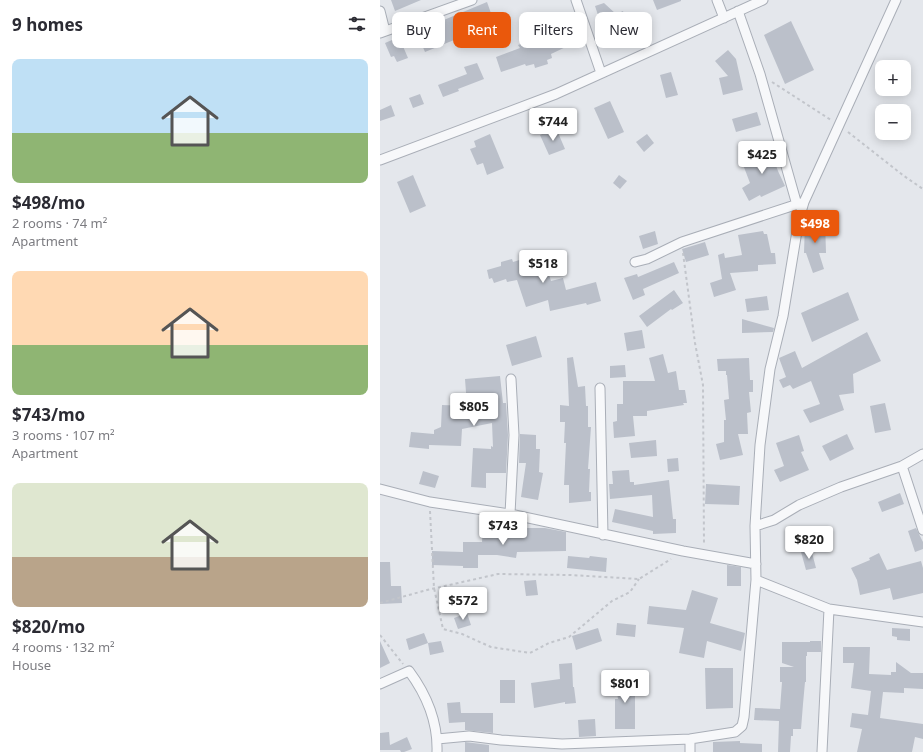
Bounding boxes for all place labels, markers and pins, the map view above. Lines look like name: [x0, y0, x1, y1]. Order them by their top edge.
pin: $744: [529, 108, 577, 142]
pin: $425: [738, 141, 786, 175]
pin: $498: [791, 210, 839, 244]
pin: $518: [519, 250, 567, 284]
pin: $805: [450, 393, 498, 427]
pin: $743: [479, 512, 527, 546]
pin: $820: [785, 526, 833, 560]
pin: $572: [439, 587, 487, 621]
pin: $801: [601, 670, 649, 704]

